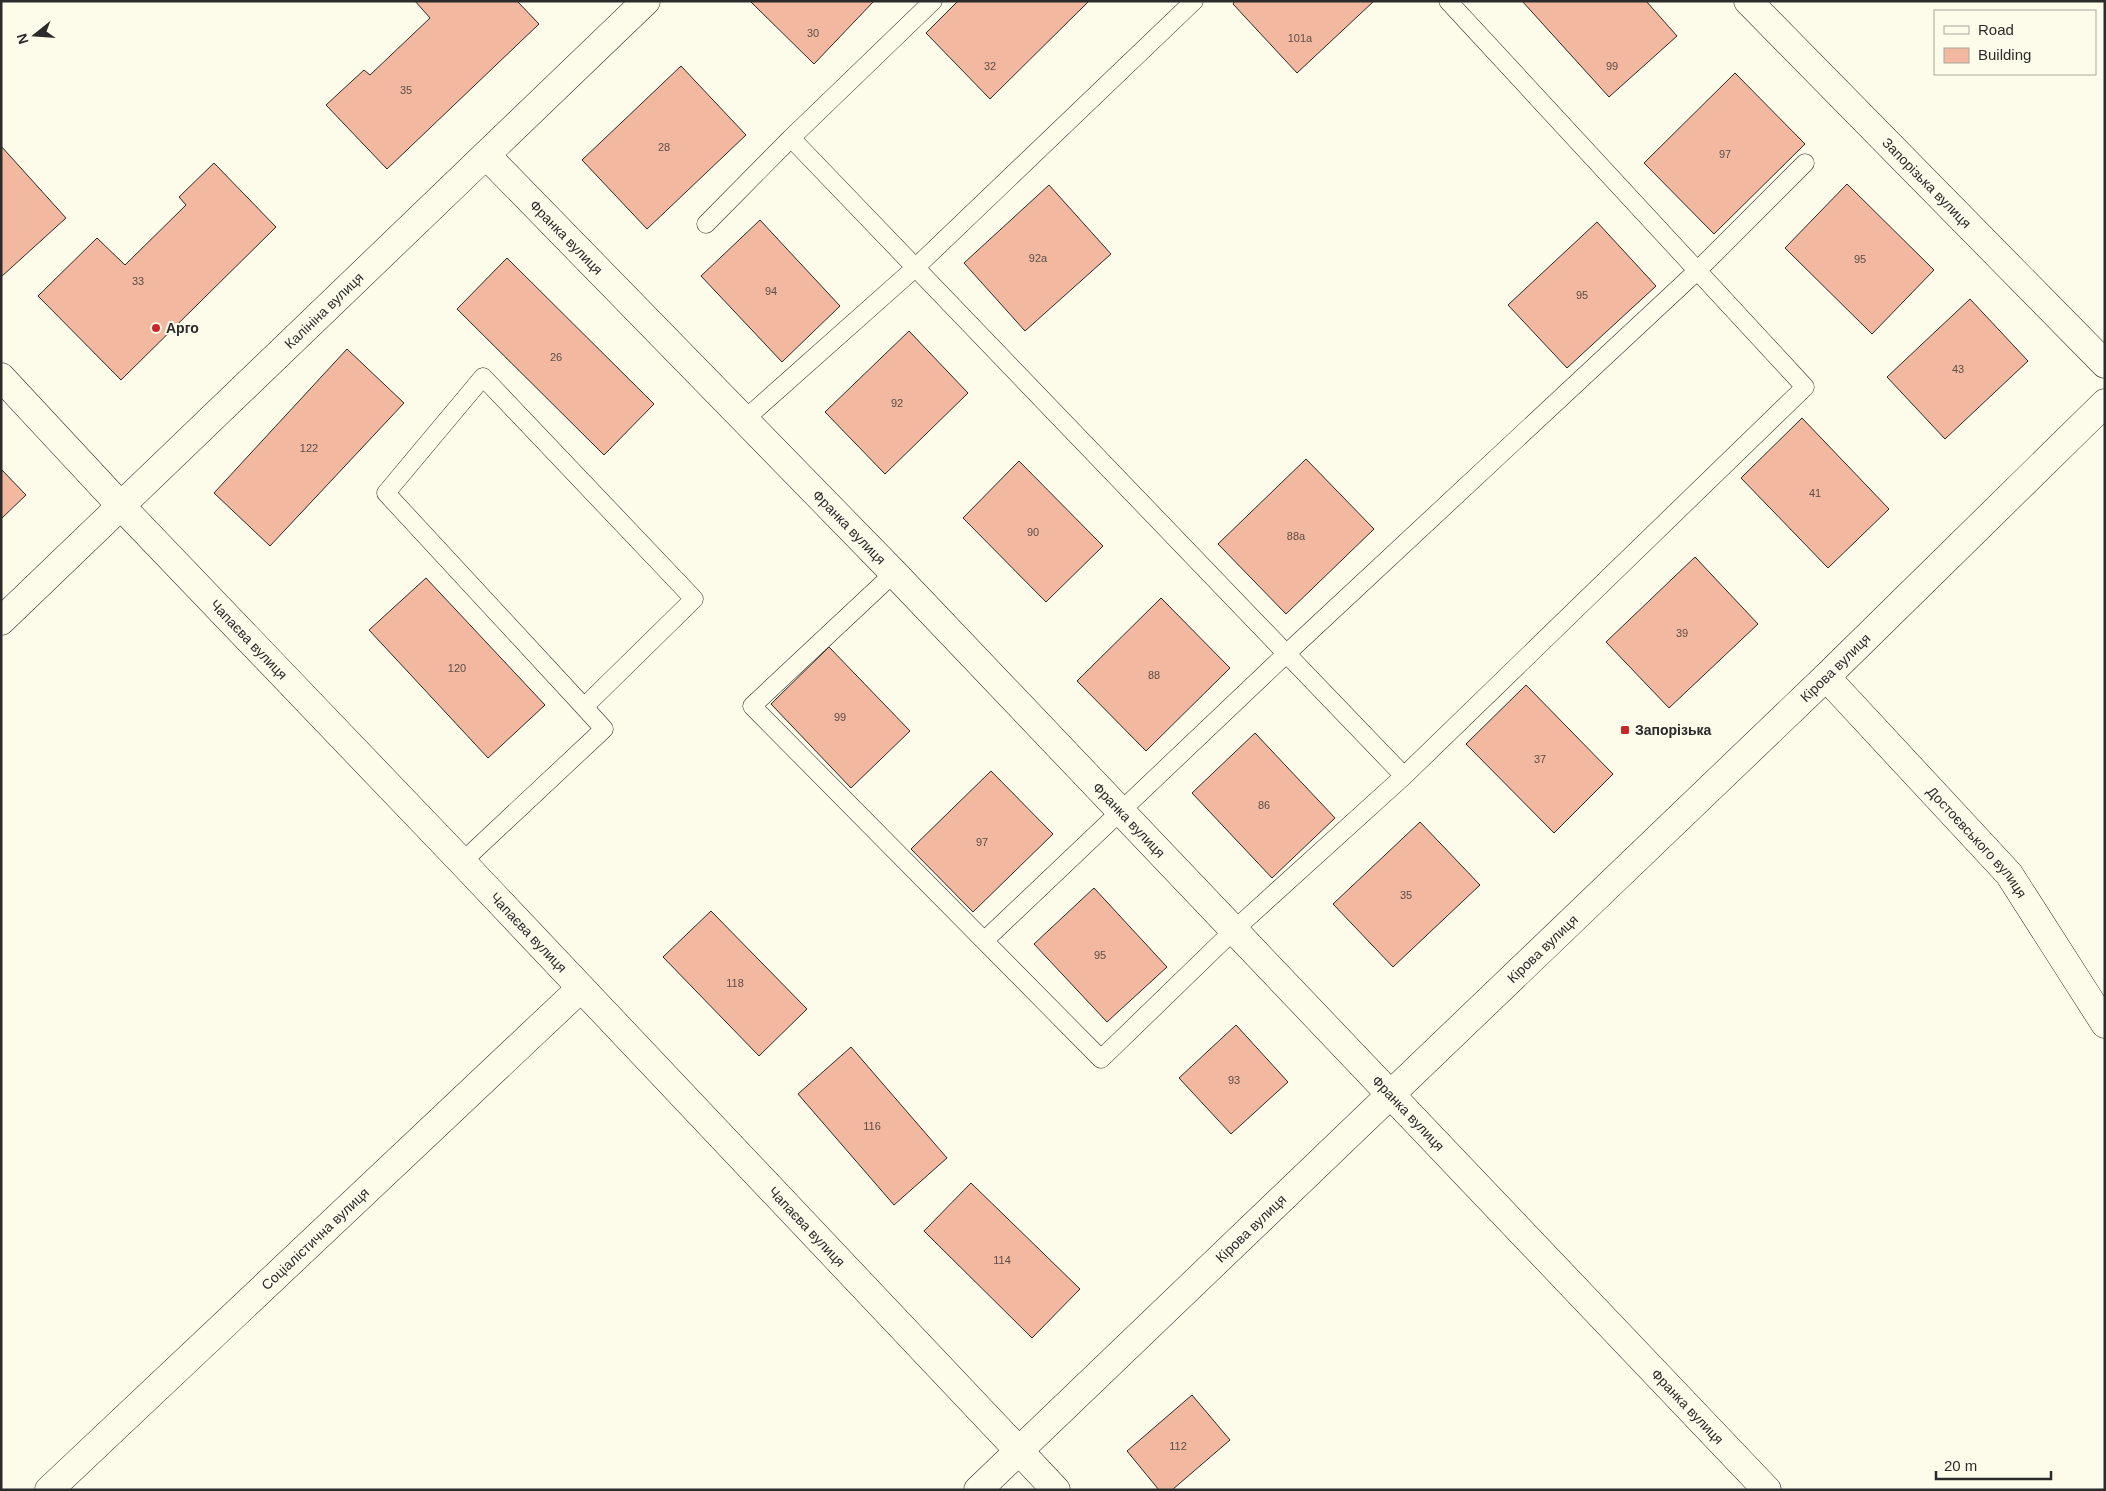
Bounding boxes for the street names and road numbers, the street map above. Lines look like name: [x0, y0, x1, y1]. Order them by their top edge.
street label: Запорізька вулиця: [1879, 134, 1975, 231]
street label: Франка вулиця: [527, 197, 606, 278]
street label: Калініна вулиця: [281, 269, 367, 352]
street label: Франка вулиця: [809, 487, 889, 568]
street label: Чапаєва вулиця: [207, 596, 291, 683]
street label: Кірова вулиця: [1797, 630, 1874, 705]
street label: Франка вулиця: [1090, 779, 1168, 861]
street label: Достоєвського вулиця: [1924, 783, 2030, 901]
street label: Чапаєва вулиця: [487, 889, 570, 976]
street label: Кірова вулиця: [1504, 911, 1581, 986]
street label: Франка вулиця: [1369, 1072, 1448, 1154]
street label: Чапаєва вулиця: [765, 1183, 848, 1270]
street label: Соціалістична вулиця: [258, 1184, 372, 1293]
street label: Кірова вулиця: [1212, 1191, 1289, 1266]
street label: Франка вулиця: [1648, 1366, 1727, 1447]

